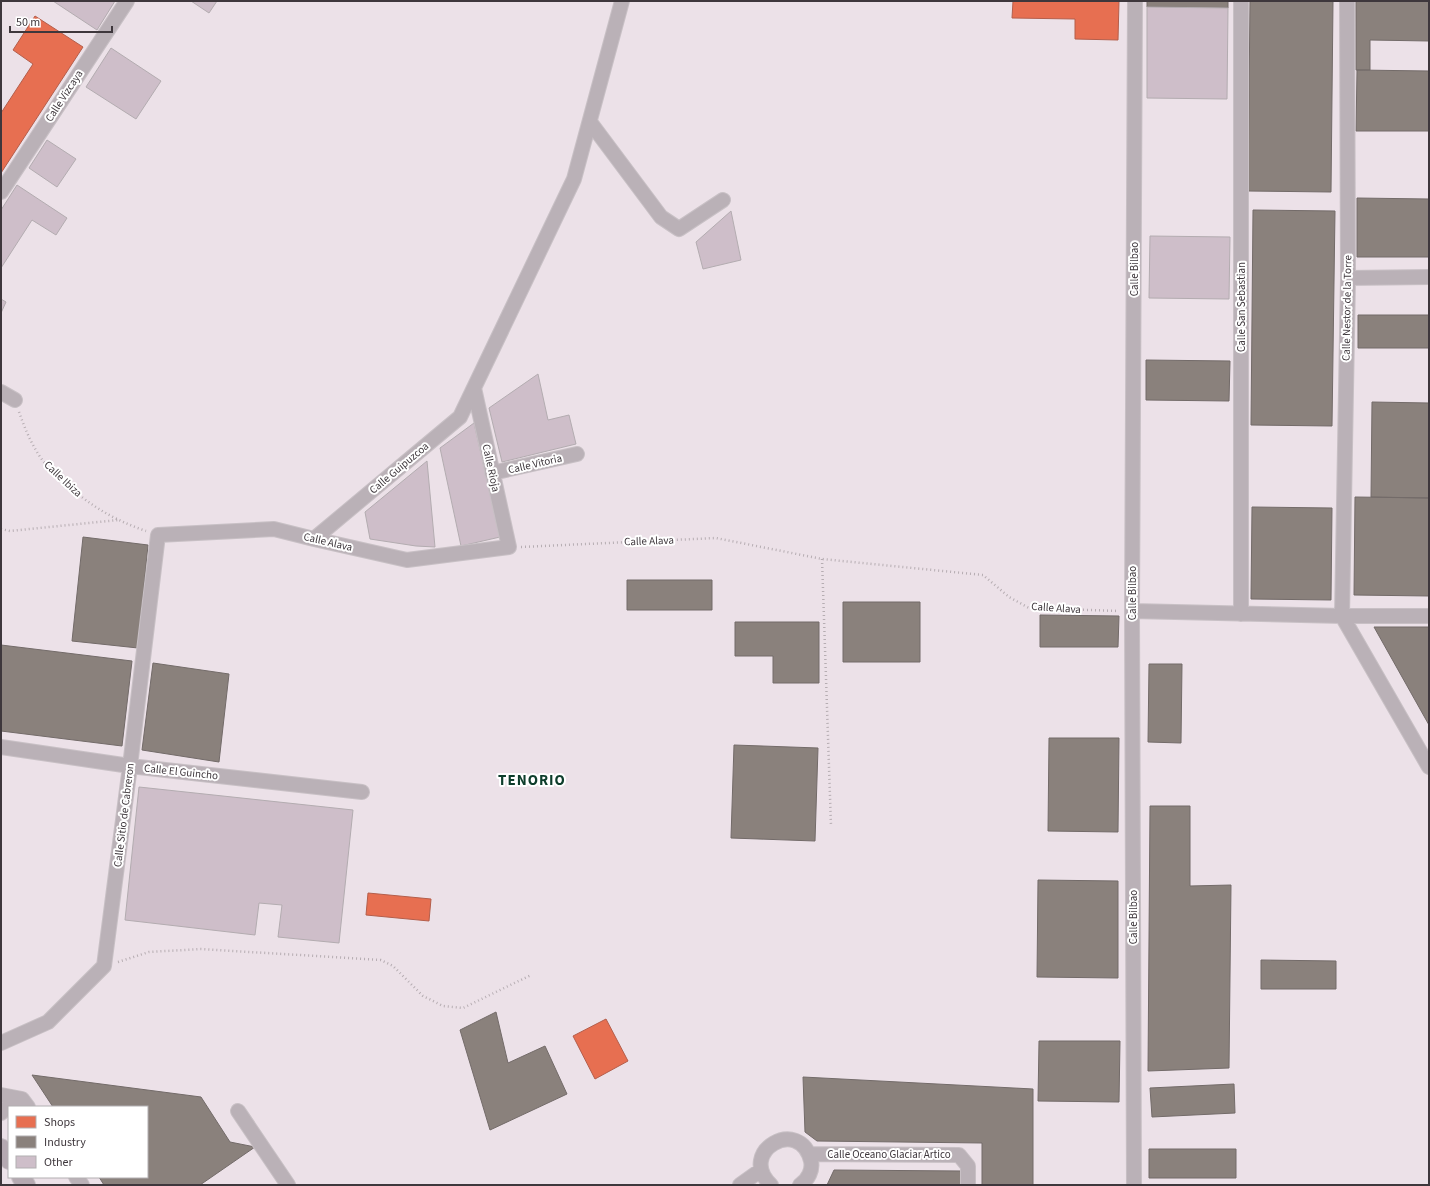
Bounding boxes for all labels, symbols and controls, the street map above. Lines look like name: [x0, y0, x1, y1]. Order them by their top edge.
scale bar: [10, 8, 112, 34]
text: 50 m: [16, 14, 40, 31]
street label: Calle Vizcaya: [42, 67, 86, 125]
street label: Calle Bilbao: [1127, 242, 1142, 296]
street label: Calle Nestor de la Torre: [1339, 254, 1355, 361]
street label: Calle San Sebastian: [1234, 262, 1249, 352]
street label: Calle Guipuzcoa: [366, 439, 432, 497]
street label: Calle Rioja: [479, 443, 503, 493]
street label: Calle Vitoria: [506, 450, 564, 478]
street label: Calle Ibiza: [41, 458, 85, 500]
street label: Calle Alava: [302, 529, 354, 555]
street label: Calle Alava: [624, 533, 674, 549]
street label: Calle Bilbao: [1125, 566, 1140, 620]
street label: Calle Alava: [1031, 599, 1081, 617]
street label: Calle El Guincho: [143, 761, 219, 783]
street label: Calle Sitio de Cabreron: [110, 762, 138, 868]
district label: TENORIO: [498, 770, 566, 791]
street label: Calle Bilbao: [1126, 890, 1141, 944]
legend: [8, 1106, 148, 1178]
text: Shops: [44, 1114, 75, 1131]
text: Industry: [44, 1134, 86, 1151]
street label: Calle Oceano Glaciar Artico: [827, 1147, 951, 1162]
text: Other: [44, 1154, 74, 1171]

